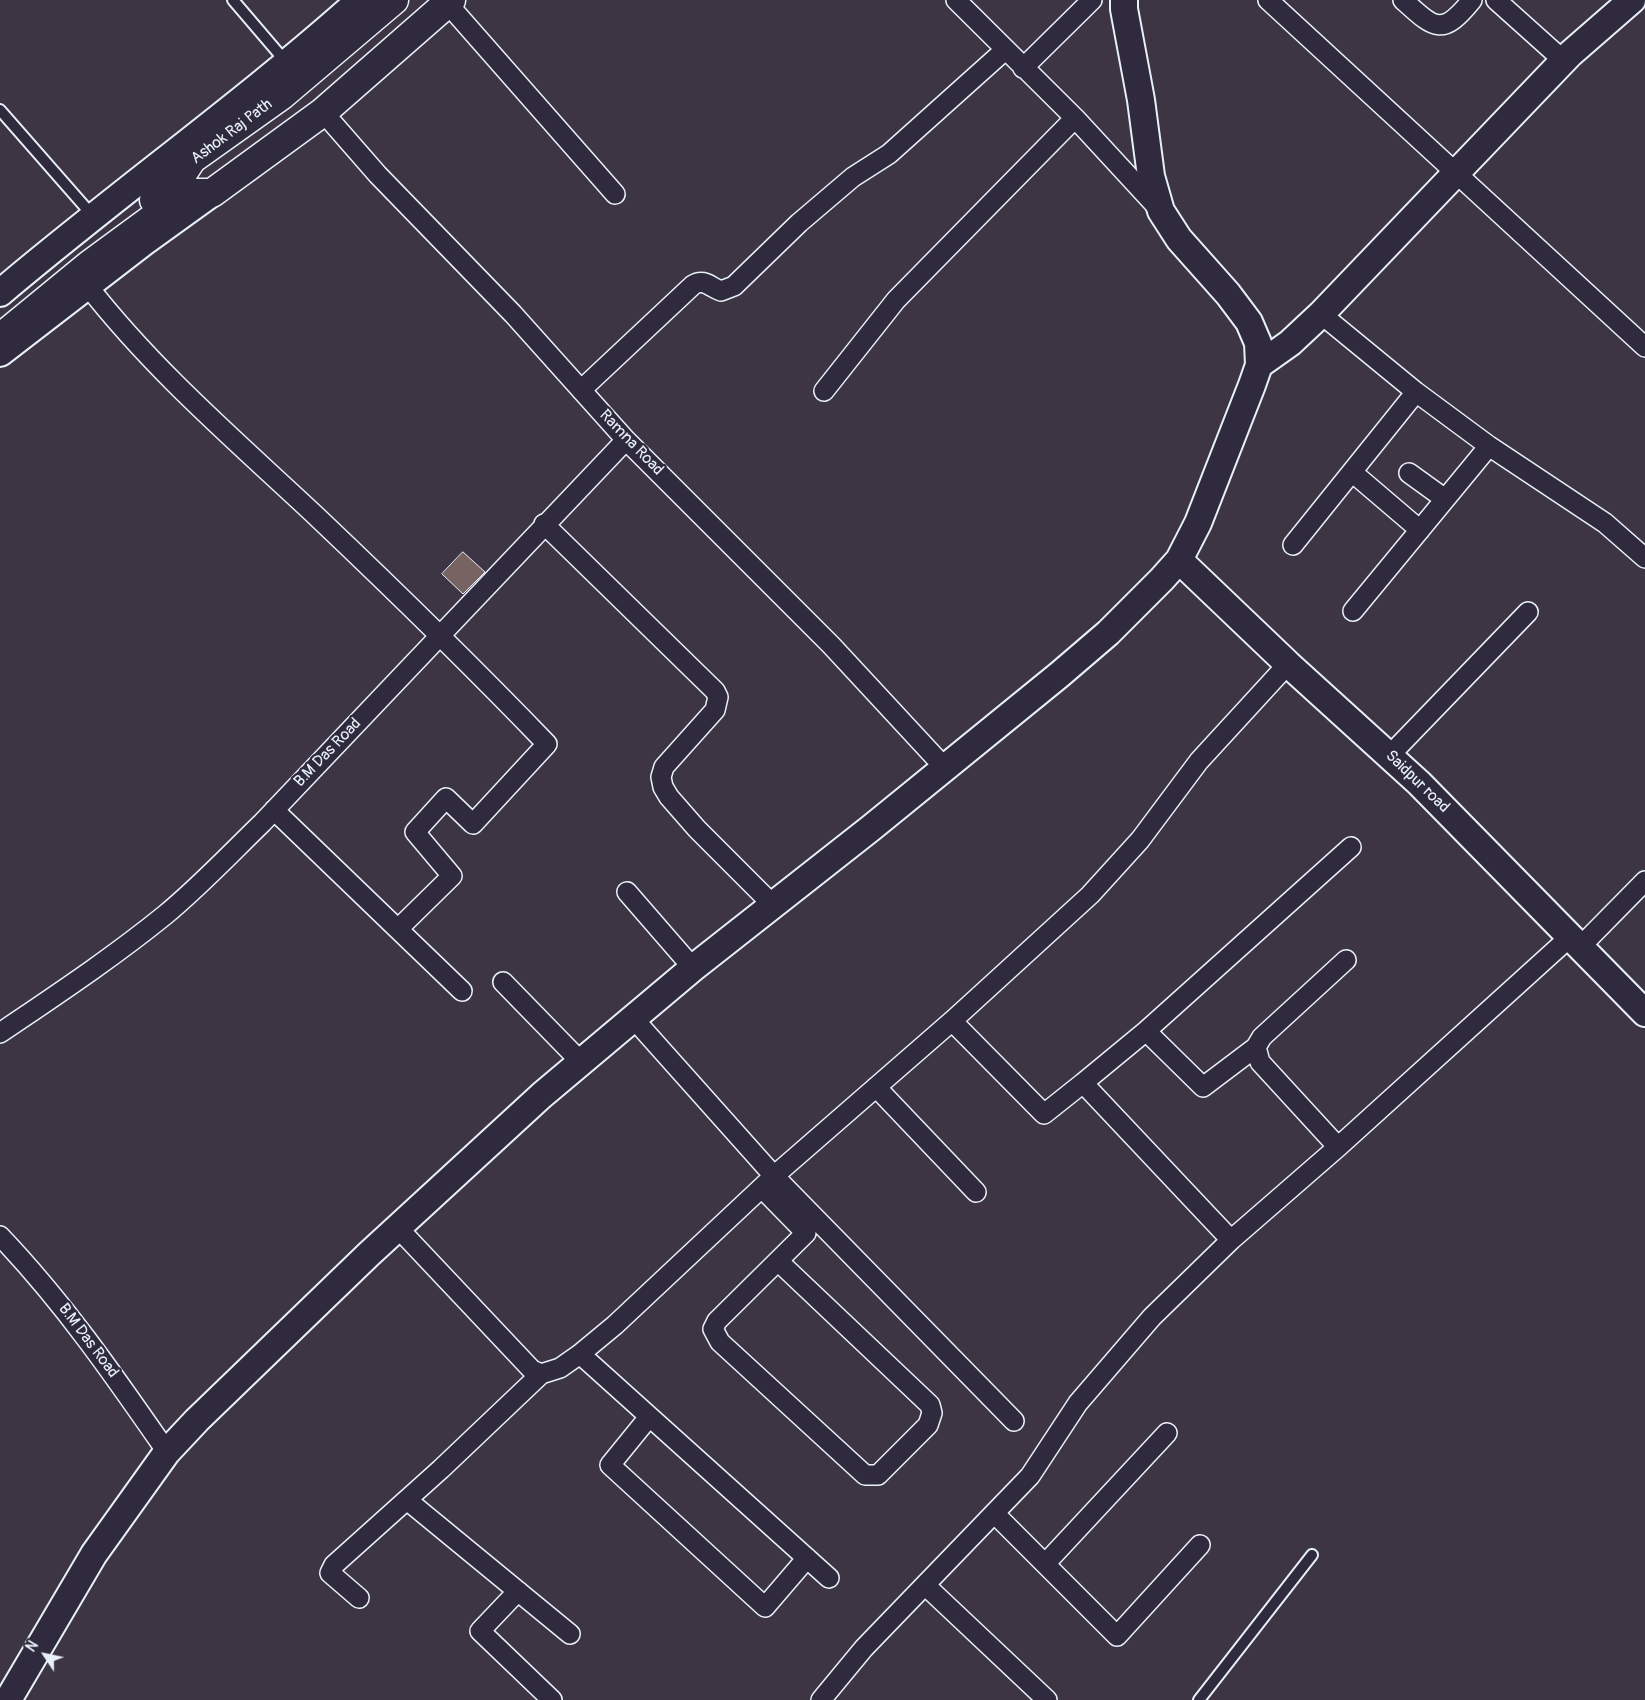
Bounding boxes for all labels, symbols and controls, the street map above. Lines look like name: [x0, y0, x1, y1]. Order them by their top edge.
street label: Ashok Raj Path: [188, 95, 276, 169]
street label: Ramna Road: [595, 406, 667, 480]
street label: B.M Das Road: [290, 715, 366, 791]
street label: Saidpur road: [1381, 747, 1453, 817]
street label: B.M Das Road: [54, 1300, 122, 1382]
north arrow: [20, 1630, 70, 1680]
text: N: [22, 1638, 42, 1655]

